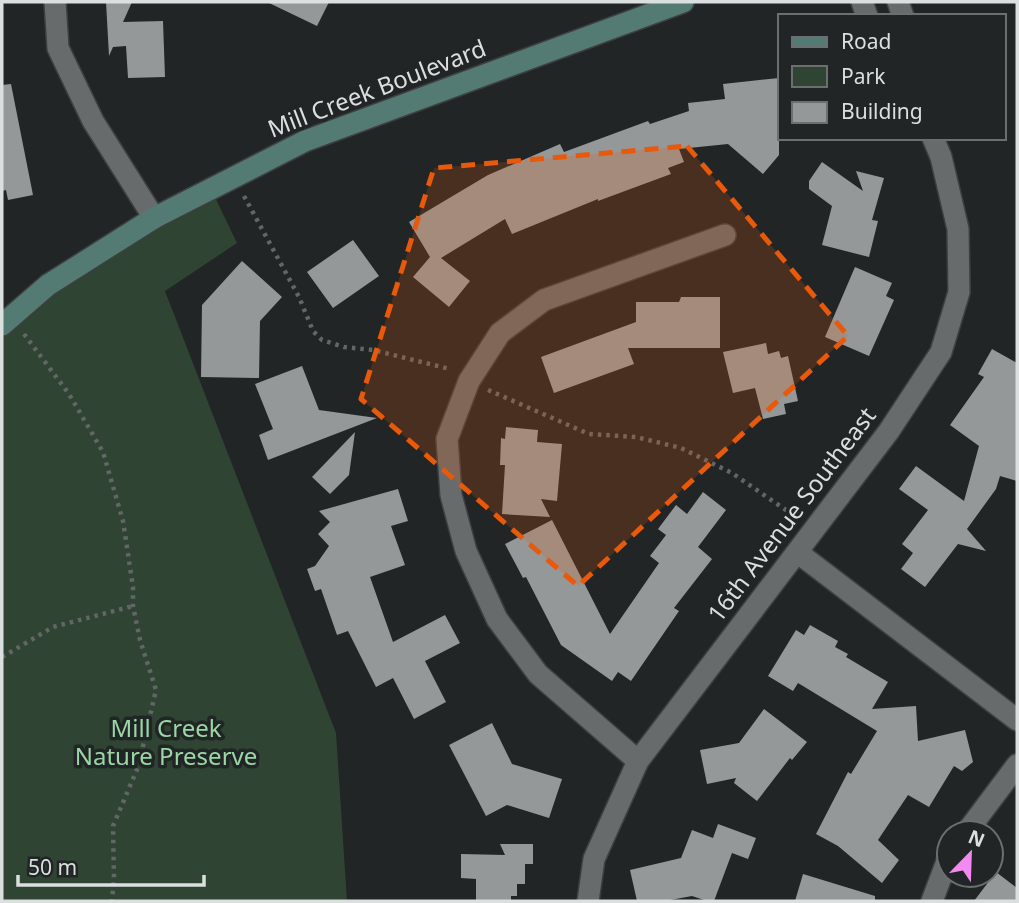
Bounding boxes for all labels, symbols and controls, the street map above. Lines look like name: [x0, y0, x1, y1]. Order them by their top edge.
legend: [778, 14, 1005, 140]
text: Road: [841, 27, 891, 55]
street label: Mill Creek Boulevard: [263, 31, 490, 144]
text: Park: [841, 62, 886, 90]
text: Building: [841, 97, 923, 125]
street label: 16th Avenue Southeast: [699, 400, 883, 628]
park label: Mill Creek Nature Preserve: [75, 711, 257, 772]
north arrow: [935, 819, 1005, 889]
text: N: [964, 823, 989, 853]
scale bar: [18, 844, 203, 888]
text: 50 m: [28, 853, 77, 881]

